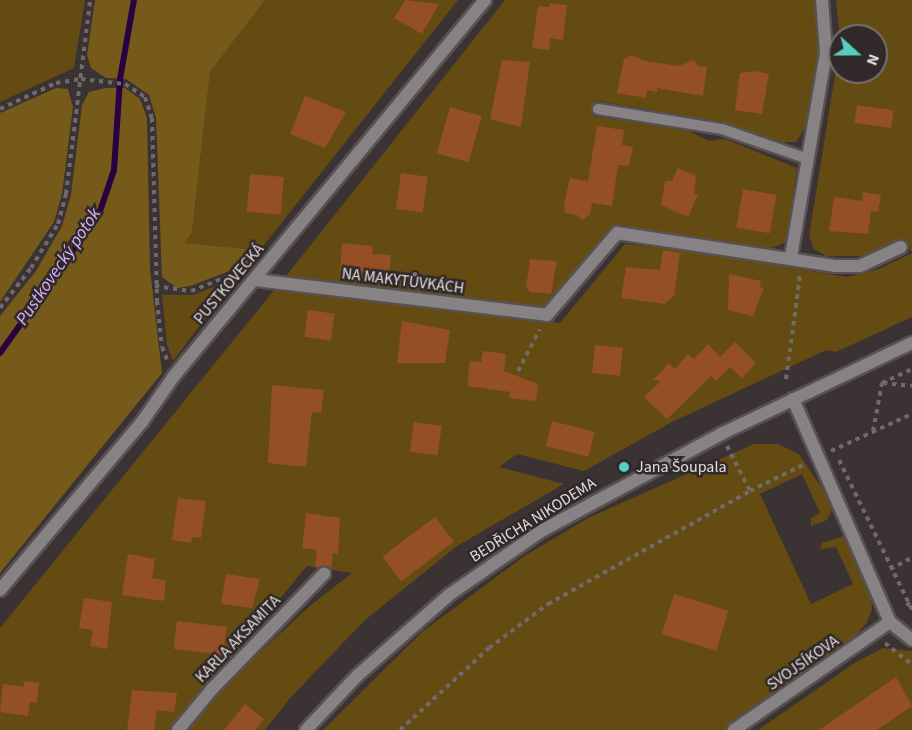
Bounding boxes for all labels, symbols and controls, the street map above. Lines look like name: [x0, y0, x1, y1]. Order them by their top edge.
north arrow: [828, 24, 888, 84]
text: N: [861, 51, 885, 69]
water label: Pustkovecký potok: [12, 204, 106, 330]
street label: PUSTKOVECKÁ: [190, 240, 268, 328]
street label: NA MAKYTŮVKÁCH: [341, 264, 465, 298]
place label: Jana Šoupala: [636, 457, 727, 477]
marker: Jana Šoupala: [617, 460, 631, 474]
street label: BEDŘICHA NIKODEMA: [466, 473, 600, 567]
street label: KARLA AKSAMITA: [191, 591, 285, 687]
street label: SVOJSÍKOVA: [763, 631, 843, 695]

